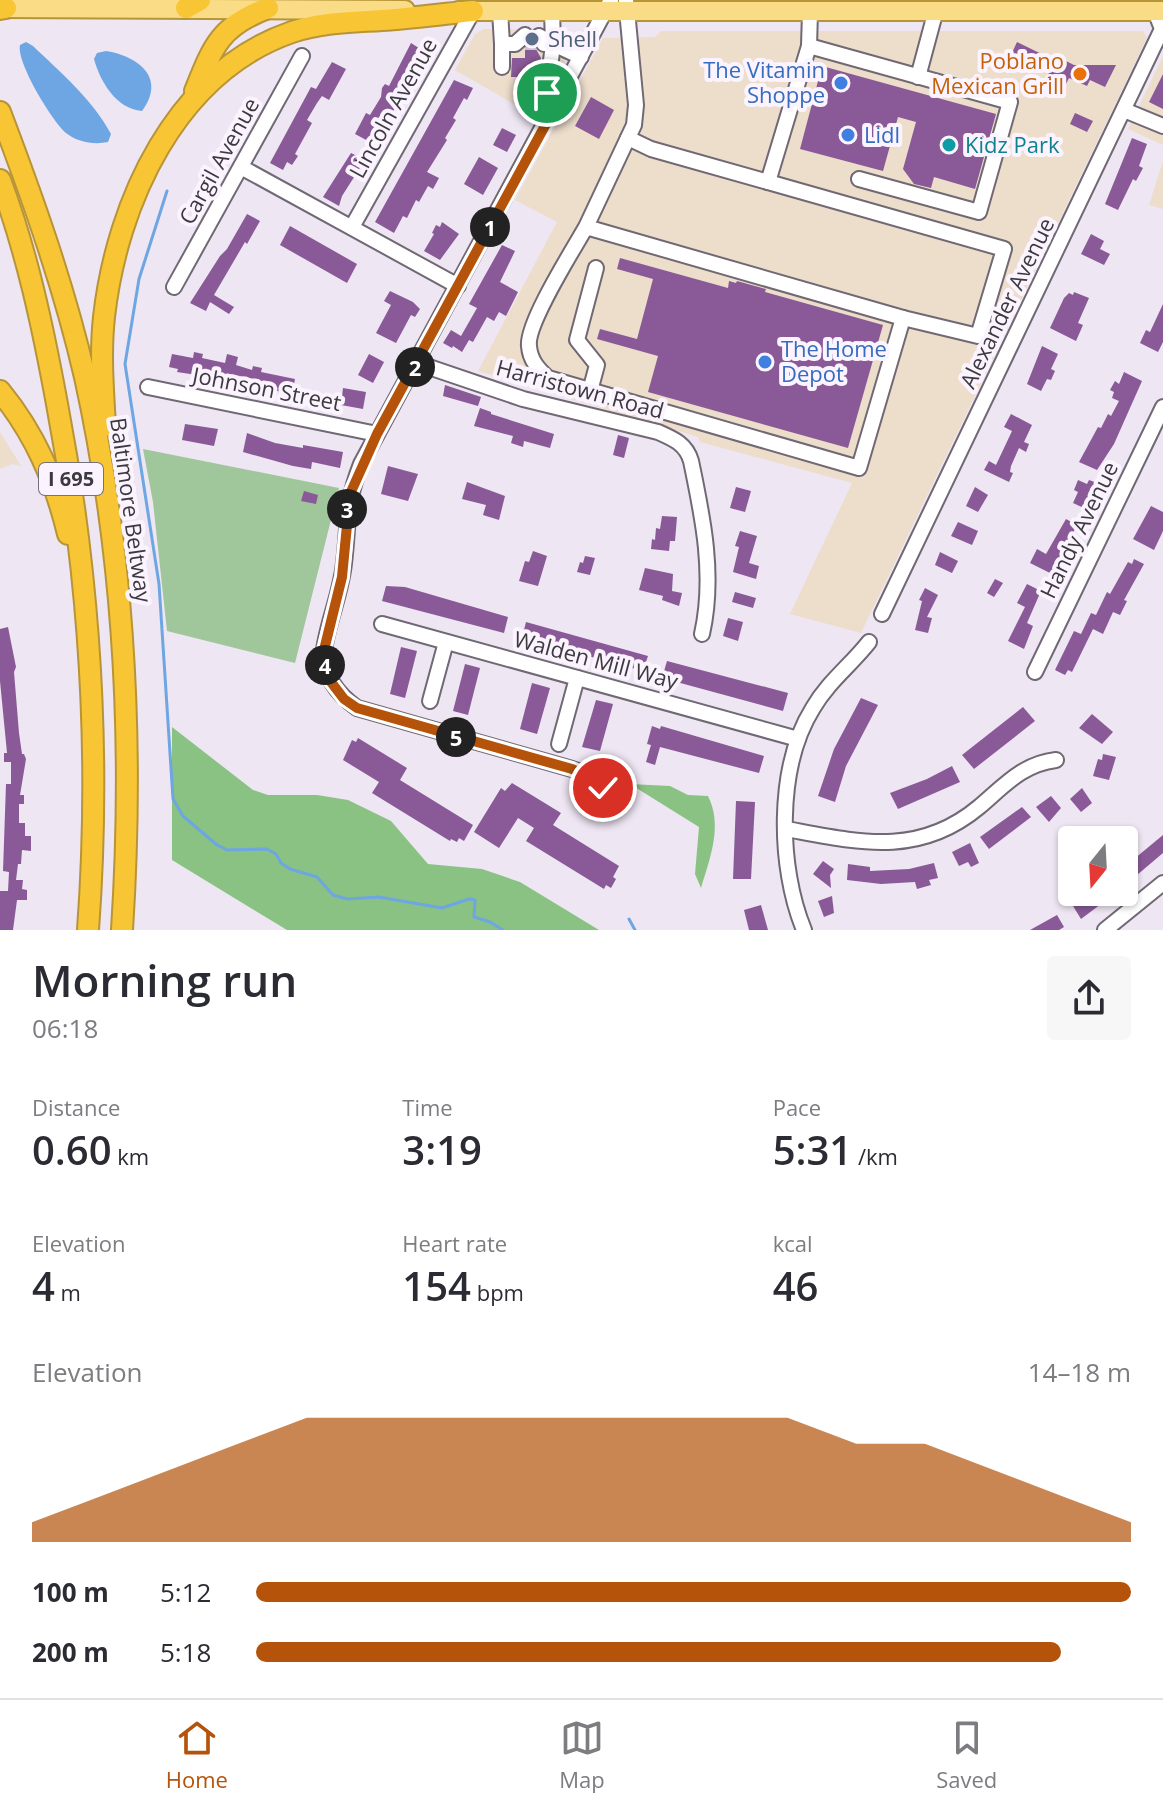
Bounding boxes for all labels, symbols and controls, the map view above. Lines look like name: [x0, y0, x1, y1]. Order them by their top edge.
place label: Shell: [548, 23, 597, 53]
marker: Shell: [523, 30, 541, 48]
street label: Lincoln Avenue: [341, 32, 443, 183]
place label: Poblano Mexican Grill: [931, 45, 1064, 100]
place label: The Vitamin Shoppe: [703, 54, 825, 109]
pin: [513, 59, 581, 127]
marker: Poblano Mexican Grill: [1071, 65, 1089, 83]
icon: arrive: [525, 71, 569, 115]
marker: The Vitamin Shoppe: [832, 74, 850, 92]
street label: Cargil Avenue: [171, 92, 265, 229]
place label: Lidl: [864, 119, 900, 149]
marker: Lidl: [839, 126, 857, 144]
place label: Kidz Park: [965, 129, 1060, 159]
marker: Kidz Park: [940, 136, 958, 154]
pin: 1: [470, 207, 510, 247]
text: 1: [484, 212, 496, 242]
street label: Alexander Avenue: [952, 212, 1060, 393]
place label: The Home Depot: [781, 333, 887, 388]
pin: 2: [395, 347, 435, 387]
street label: Harristown Road: [493, 351, 667, 425]
text: 2: [409, 352, 421, 382]
marker: The Home Depot: [756, 353, 774, 371]
street label: Johnson Street: [188, 359, 344, 417]
street label: Baltimore Beltway: [104, 416, 160, 605]
street label: Handy Avenue: [1032, 456, 1124, 603]
road number: I 695: [39, 463, 103, 495]
pin: 3: [327, 489, 367, 529]
text: 3: [341, 494, 353, 524]
street label: Walden Mill Way: [511, 623, 683, 696]
pin: 4: [305, 645, 345, 685]
text: 4: [319, 650, 331, 680]
pin: 5: [436, 717, 476, 757]
text: 5: [450, 722, 462, 752]
pin: [569, 754, 637, 822]
icon: check: [581, 766, 625, 810]
north arrow: [1058, 826, 1138, 906]
map controls: [1058, 826, 1138, 906]
text: Morning run: [32, 950, 297, 1010]
button: share: [1047, 956, 1131, 1040]
text: 06:18: [32, 1010, 98, 1046]
text: Distance: [32, 1092, 120, 1122]
text: Time: [402, 1092, 453, 1122]
text: Pace: [773, 1092, 821, 1122]
text: 0.60: [32, 1122, 112, 1177]
text: 3:19: [402, 1122, 482, 1177]
text: 5:31: [773, 1122, 852, 1177]
text: km: [112, 1141, 149, 1171]
text: /km: [852, 1141, 898, 1171]
text: Elevation: [32, 1228, 125, 1258]
text: Heart rate: [402, 1228, 507, 1258]
text: kcal: [773, 1228, 813, 1258]
text: 4: [32, 1258, 55, 1313]
text: 154: [402, 1258, 471, 1313]
text: 46: [773, 1258, 818, 1313]
text: m: [55, 1277, 81, 1307]
text: bpm: [471, 1277, 524, 1307]
text: Elevation: [32, 1354, 142, 1390]
text: 14–18 m: [1028, 1354, 1131, 1390]
text: 100 m: [32, 1574, 109, 1610]
text: 5:12: [160, 1574, 211, 1610]
text: 200 m: [32, 1634, 109, 1670]
text: 5:18: [160, 1634, 211, 1670]
tab: Home: [166, 1716, 228, 1794]
tab: Map: [559, 1716, 605, 1794]
tab: Saved: [936, 1716, 997, 1794]

